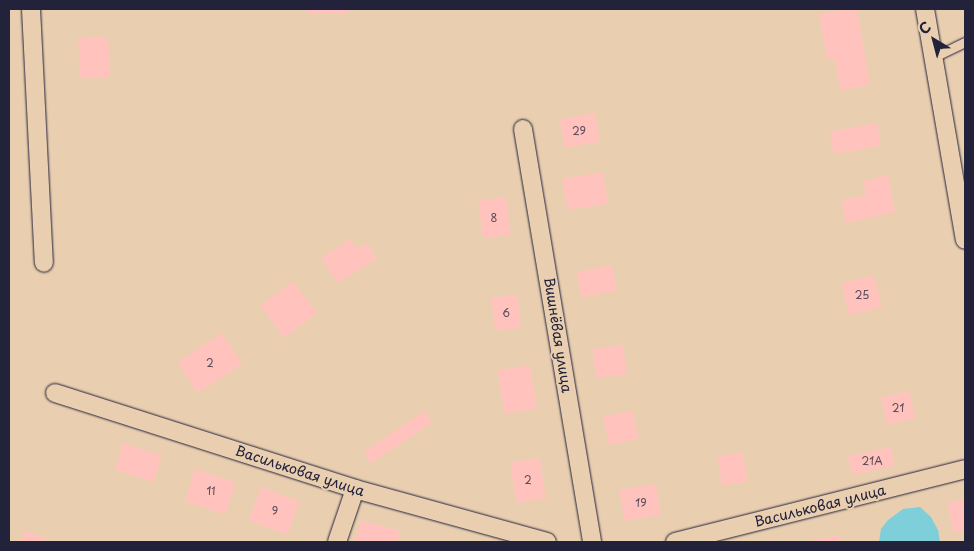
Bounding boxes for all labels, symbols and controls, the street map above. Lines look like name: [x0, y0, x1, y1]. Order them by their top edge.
north arrow: [909, 15, 959, 65]
text: С: [914, 16, 935, 39]
house number: 29: [572, 124, 586, 138]
house number: 8: [491, 211, 497, 225]
street label: Вишнёвая улица: [541, 276, 575, 394]
house number: 25: [855, 288, 869, 302]
house number: 6: [502, 306, 510, 320]
house number: 2: [206, 356, 214, 370]
house number: 21: [892, 401, 904, 415]
street label: Васильковая улица: [233, 442, 367, 500]
house number: 21А: [861, 454, 883, 468]
house number: 2: [524, 473, 532, 487]
street label: Васильковая улица: [752, 481, 888, 531]
house number: 11: [206, 484, 216, 498]
house number: 19: [635, 496, 647, 510]
house number: 9: [272, 504, 278, 518]

